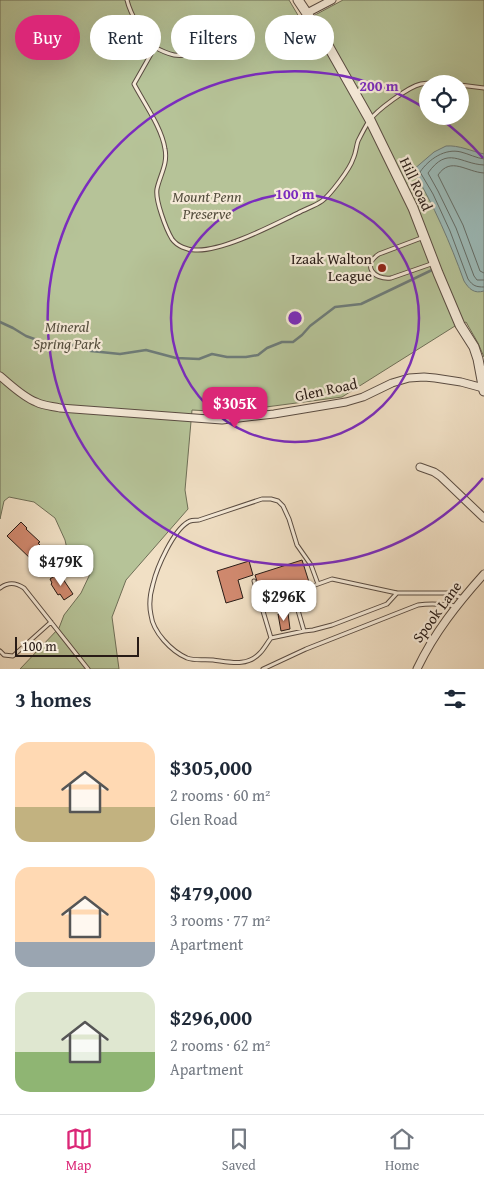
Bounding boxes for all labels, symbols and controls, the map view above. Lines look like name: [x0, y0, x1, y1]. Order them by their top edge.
chip: Buy: [15, 15, 80, 60]
chip: Rent: [90, 15, 161, 60]
chip: Filters: [171, 15, 255, 60]
chip: New: [265, 15, 334, 60]
text: 200 m: [359, 75, 399, 96]
map controls: [419, 75, 469, 125]
button: locate: [419, 75, 469, 125]
street label: Hill Road: [395, 153, 438, 214]
text: 100 m: [275, 183, 315, 204]
park label: Mount Penn Preserve: [172, 186, 242, 224]
place label: Izaak Walton League: [291, 248, 373, 286]
marker: Izaak Walton League: [376, 262, 388, 274]
centre of rings: [286, 309, 304, 327]
park label: Mineral Spring Park: [33, 316, 101, 354]
street label: Glen Road: [293, 373, 359, 406]
pin: $305K: [200, 386, 270, 429]
text: $305K: [213, 391, 257, 415]
pin: $479K: [26, 544, 96, 587]
text: $479K: [39, 549, 83, 573]
street label: Spook Lane: [407, 577, 466, 647]
pin: $296K: [249, 580, 319, 622]
text: $296K: [262, 584, 306, 608]
scale bar: [15, 634, 139, 657]
text: 100 m: [22, 636, 57, 656]
text: 3 homes: [15, 684, 91, 715]
icon: filters: [441, 685, 469, 713]
text: $305,000: [170, 752, 252, 783]
icon: home: [55, 762, 115, 822]
text: 2 rooms · 60 m²: [170, 783, 270, 807]
text: Glen Road: [170, 807, 237, 831]
text: $479,000: [170, 877, 252, 908]
icon: home: [55, 887, 115, 947]
text: 3 rooms · 77 m²: [170, 908, 270, 932]
text: Apartment: [170, 932, 243, 956]
text: $296,000: [170, 1002, 252, 1033]
icon: home: [55, 1012, 115, 1072]
text: 2 rooms · 62 m²: [170, 1033, 270, 1057]
text: Apartment: [170, 1057, 243, 1081]
tab: Map: [65, 1125, 93, 1175]
tab: Saved: [222, 1125, 256, 1175]
tab: Home: [385, 1125, 419, 1175]

